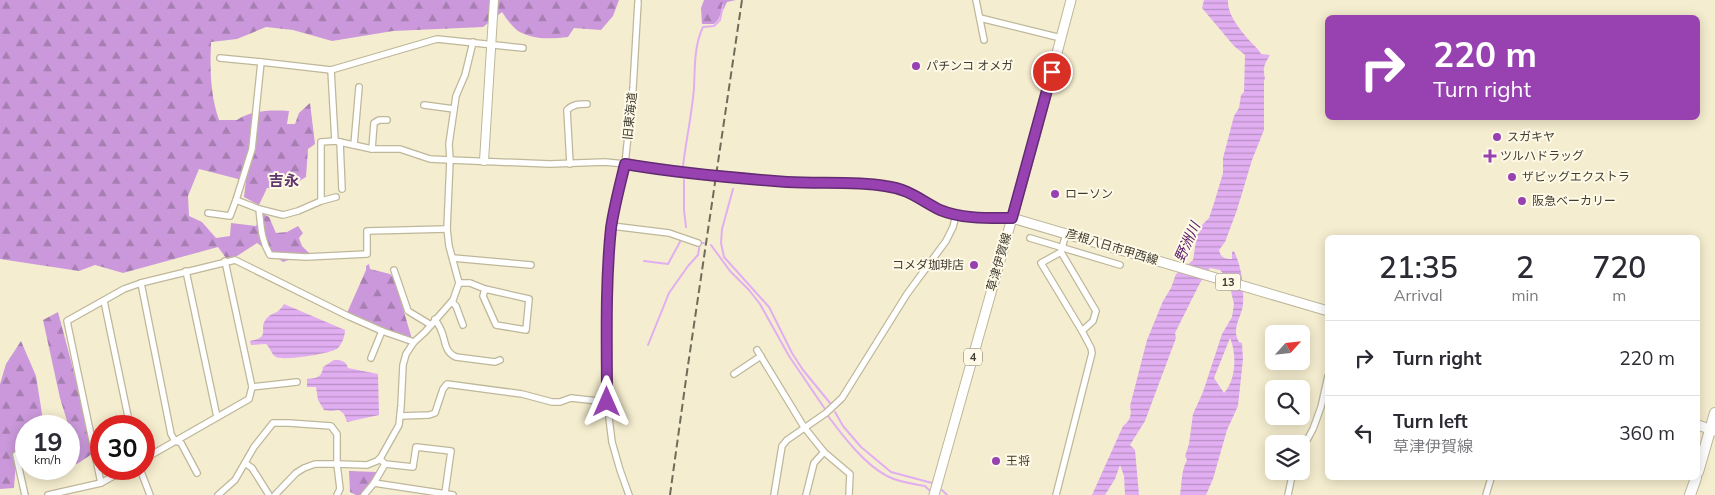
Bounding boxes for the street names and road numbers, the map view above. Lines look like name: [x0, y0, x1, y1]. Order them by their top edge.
street label: 旧東海道: [620, 91, 639, 141]
street label: 彦根八日市甲西線: [1064, 225, 1160, 268]
street label: 草津伊賀線: [983, 231, 1014, 293]
road number: 13: [1216, 274, 1240, 290]
road number: 4: [964, 348, 982, 366]

